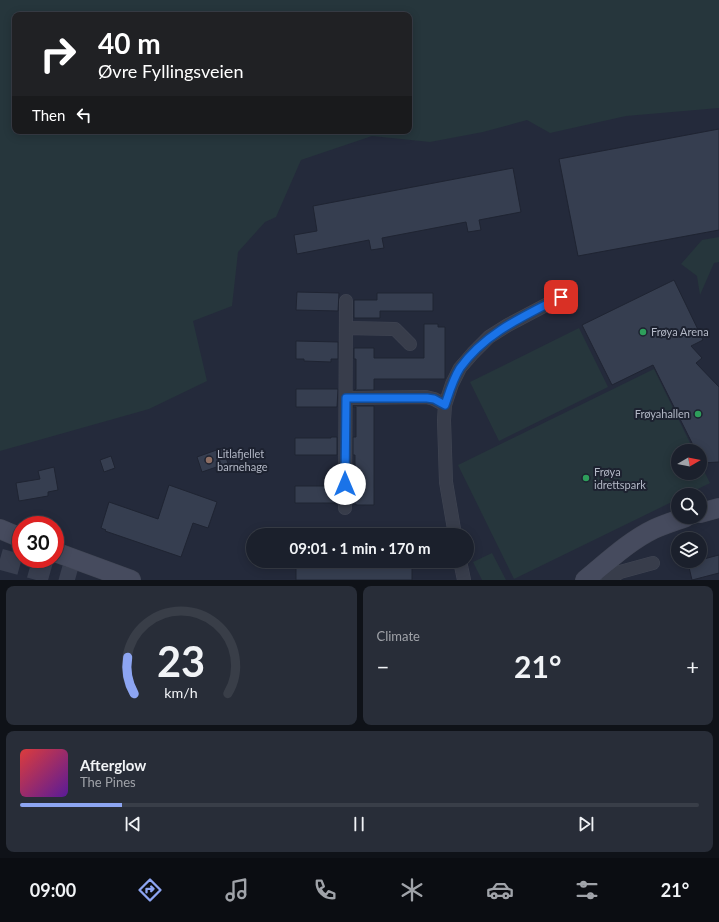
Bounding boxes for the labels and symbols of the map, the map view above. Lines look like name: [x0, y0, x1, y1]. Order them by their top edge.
pin: [544, 280, 578, 314]
place label: Frøya Arena: [651, 325, 709, 338]
marker: Frøya Arena: [638, 327, 648, 337]
place label: Frøyahallen: [635, 407, 690, 420]
marker: Frøyahallen: [693, 409, 703, 419]
north arrow: [671, 444, 707, 480]
place label: Litlafjellet barnehage: [217, 447, 268, 473]
marker: Litlafjellet barnehage: [204, 455, 214, 465]
position arrow: [324, 463, 366, 505]
place label: Frøya idrettspark: [594, 465, 646, 491]
marker: Frøya idrettspark: [581, 473, 591, 483]
speed limit sign: 30: [12, 516, 64, 568]

